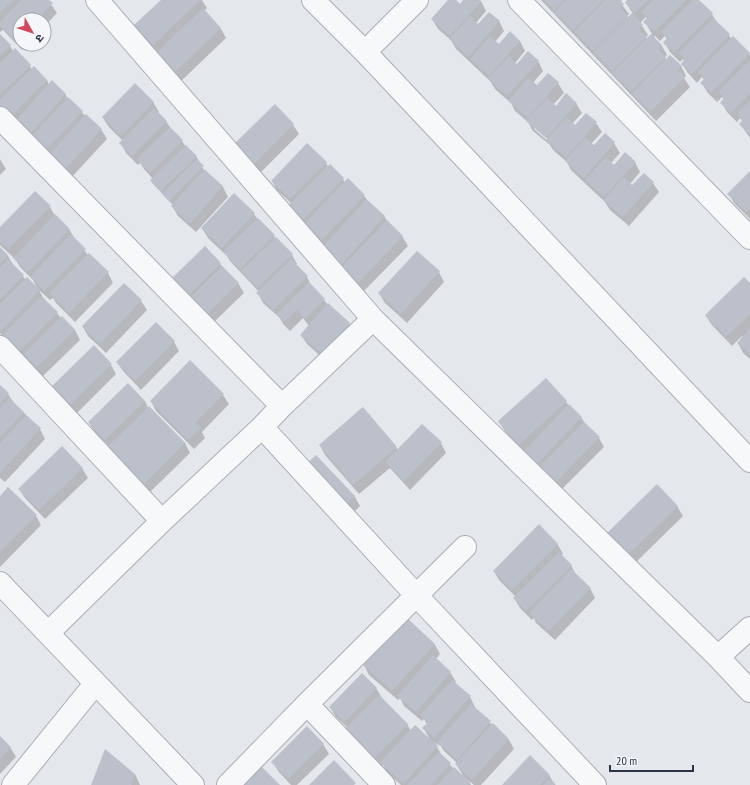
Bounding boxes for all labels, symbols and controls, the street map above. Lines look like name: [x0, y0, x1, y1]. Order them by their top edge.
north arrow: [12, 12, 52, 52]
text: उ: [32, 31, 47, 46]
scale bar: [610, 747, 693, 773]
text: 20 m: [616, 753, 637, 768]

